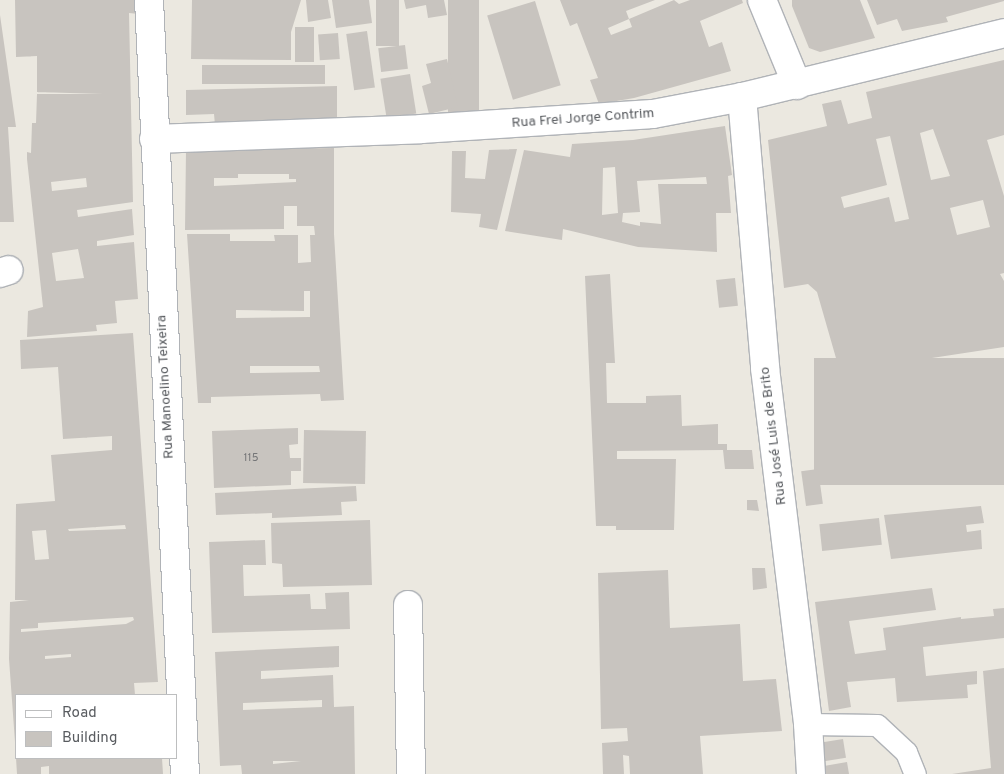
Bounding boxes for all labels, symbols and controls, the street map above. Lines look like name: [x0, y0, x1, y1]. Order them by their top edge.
street label: Rua Frei Jorge Contrim: [511, 106, 655, 132]
street label: Rua Manoelino Teixeira: [154, 314, 178, 460]
street label: Rua José Luis de Brito: [757, 366, 791, 506]
house number: 115: [243, 451, 259, 465]
legend: [15, 694, 178, 759]
text: Road: [62, 704, 97, 723]
text: Building: [62, 729, 117, 748]

